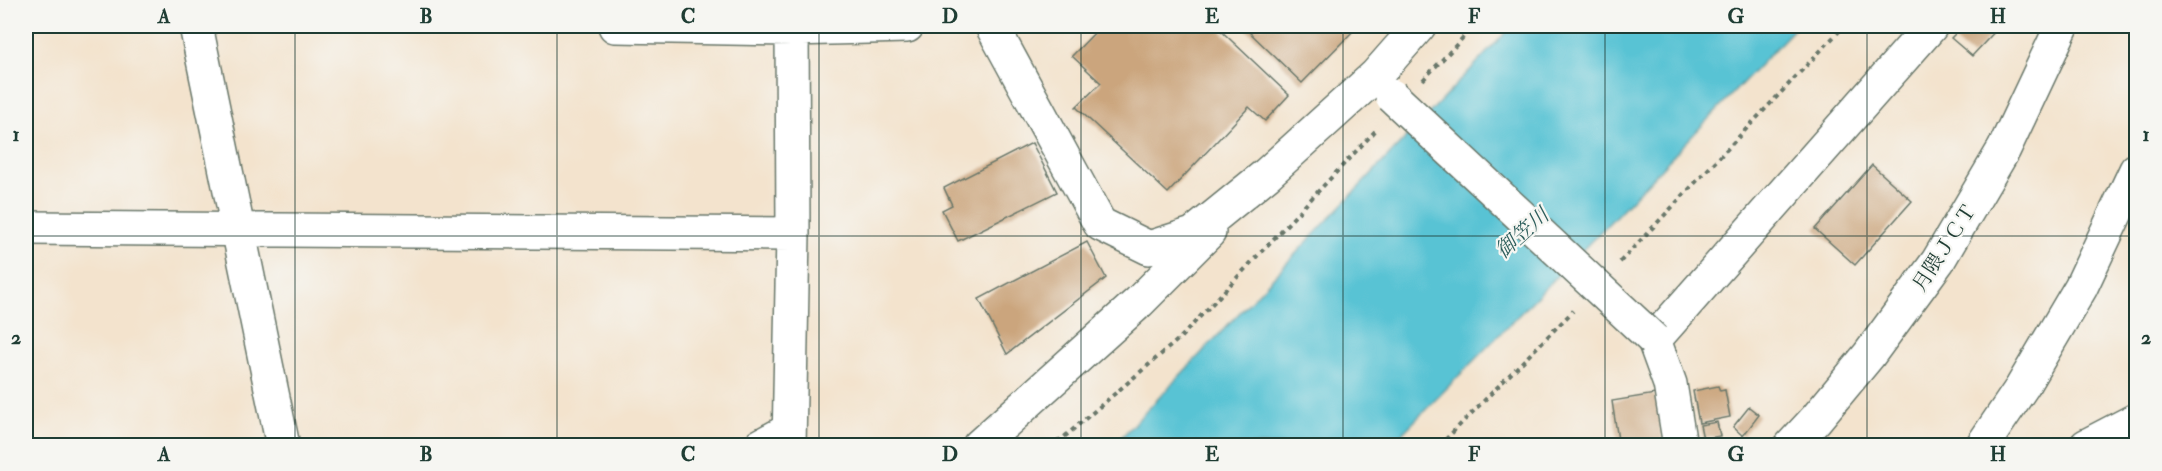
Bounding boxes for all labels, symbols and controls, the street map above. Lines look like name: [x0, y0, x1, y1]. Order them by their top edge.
text: A: [157, 4, 171, 29]
text: B: [419, 4, 433, 29]
text: C: [681, 4, 695, 29]
text: D: [942, 4, 958, 29]
text: E: [1205, 4, 1220, 29]
text: F: [1468, 4, 1481, 29]
text: G: [1728, 4, 1745, 29]
text: H: [1990, 4, 2006, 29]
text: 1: [12, 122, 20, 147]
text: 1: [2142, 122, 2150, 147]
street label: 月隈ＪＣＴ: [1907, 199, 1982, 296]
water label: 御笠川: [1490, 201, 1556, 264]
text: 2: [11, 325, 21, 350]
text: 2: [2141, 325, 2151, 350]
text: A: [157, 442, 171, 467]
text: B: [419, 442, 433, 467]
text: C: [681, 442, 695, 467]
text: D: [942, 442, 958, 467]
text: E: [1205, 442, 1220, 467]
text: F: [1468, 442, 1481, 467]
text: G: [1728, 442, 1745, 467]
text: H: [1990, 442, 2006, 467]

